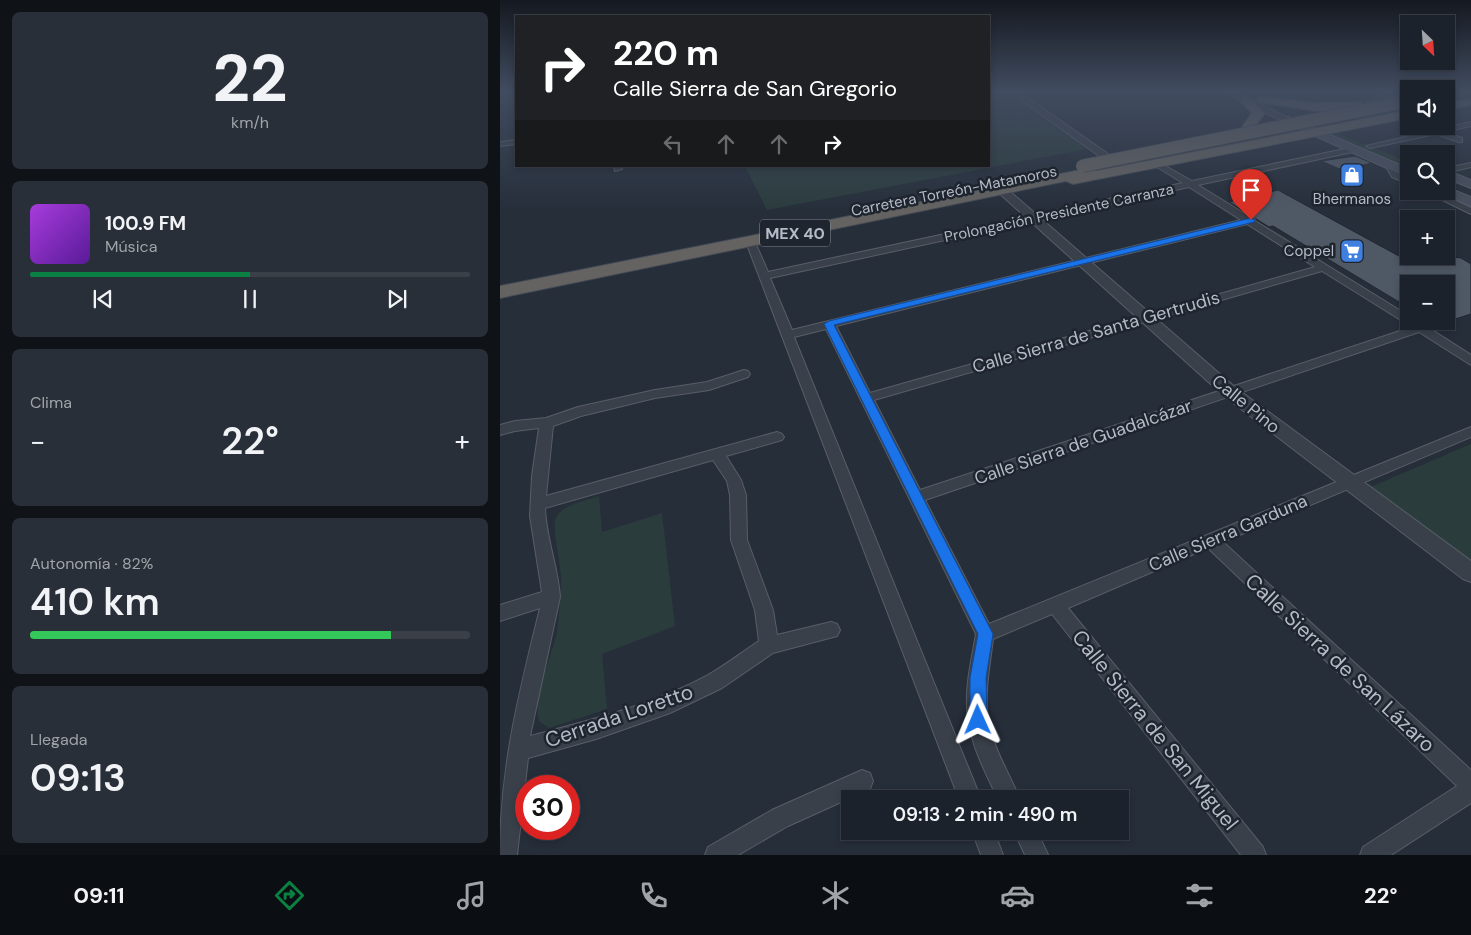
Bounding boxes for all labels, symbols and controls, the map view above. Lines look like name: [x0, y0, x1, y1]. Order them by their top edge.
north arrow: [1400, 15, 1455, 70]
map controls: [1400, 15, 1455, 330]
text: 220 m: [613, 30, 719, 76]
icon: right: [530, 35, 595, 100]
text: 22: [212, 37, 288, 121]
text: Calle Sierra de San Gregorio: [613, 74, 897, 103]
button: sound: [1400, 80, 1455, 135]
text: km/h: [231, 112, 269, 133]
icon: left: [659, 130, 687, 158]
icon: ahead: [712, 130, 740, 158]
icon: ahead: [765, 130, 793, 158]
icon: right: [818, 130, 846, 158]
button: search: [1400, 145, 1455, 200]
street label: Carretera Torreón-Matamoros: [849, 161, 1059, 221]
shop icon: Bhermanos: [1339, 162, 1365, 188]
pin: [1230, 169, 1272, 220]
icon: arrive: [1237, 176, 1265, 204]
street label: Prolongación Presidente Carranza: [942, 179, 1176, 247]
place label: Bhermanos: [1313, 189, 1391, 209]
button: +: [1400, 210, 1455, 265]
text: 100.9 FM: [105, 211, 186, 236]
road number: MEX 40: [760, 220, 830, 247]
text: Música: [105, 236, 157, 257]
supermarket icon: Coppel: [1339, 238, 1365, 264]
place label: Coppel: [1284, 241, 1334, 261]
button: −: [1400, 275, 1455, 330]
icon: previous: [89, 285, 117, 313]
icon: pause: [236, 285, 264, 313]
icon: next: [383, 285, 411, 313]
street label: Calle Sierra de Santa Gertrudis: [969, 285, 1223, 379]
street label: Calle Pino: [1207, 369, 1285, 439]
text: Clima: [30, 392, 72, 413]
street label: Calle Sierra de Guadalcázar: [971, 393, 1195, 491]
text: 22°: [221, 416, 279, 466]
text: −: [30, 423, 45, 460]
text: +: [455, 423, 470, 460]
street label: Calle Sierra Garduna: [1145, 489, 1311, 577]
text: Autonomía · 82%: [30, 553, 153, 574]
street label: Calle Sierra de San Lázaro: [1239, 567, 1441, 759]
text: 410 km: [30, 577, 160, 627]
street label: Calle Sierra de San Miguel: [1065, 624, 1245, 836]
street label: Cerrada Loretto: [541, 678, 697, 754]
position arrow: [951, 693, 1003, 745]
text: Llegada: [30, 729, 87, 750]
text: 09:13: [30, 753, 126, 803]
speed limit sign: 30: [515, 775, 580, 840]
text: 09:13 · 2 min · 490 m: [893, 802, 1077, 827]
icon: directions: [272, 878, 307, 913]
icon: music: [454, 878, 489, 913]
icon: phone: [636, 878, 671, 913]
icon: climate: [818, 878, 853, 913]
icon: car: [1000, 878, 1035, 913]
icon: filters: [1182, 878, 1217, 913]
text: 09:11: [74, 881, 125, 910]
text: 22°: [1364, 881, 1397, 910]

